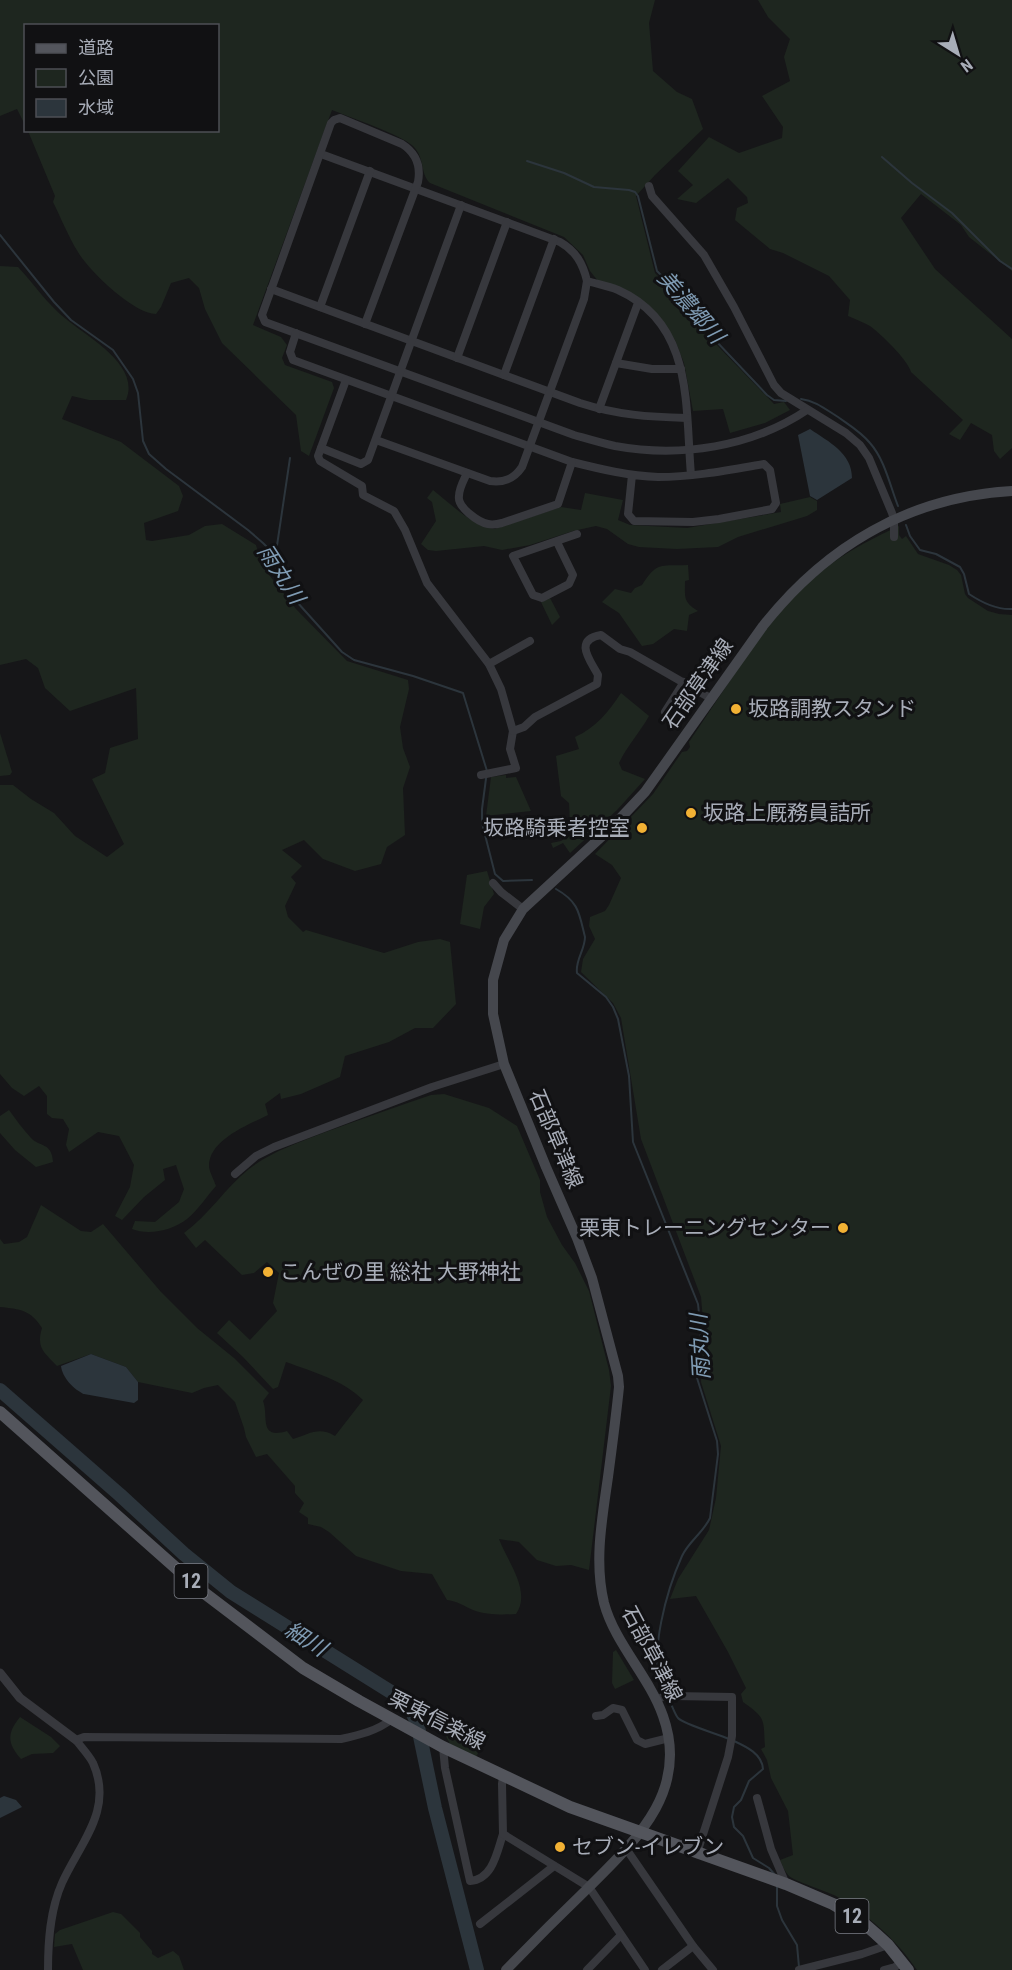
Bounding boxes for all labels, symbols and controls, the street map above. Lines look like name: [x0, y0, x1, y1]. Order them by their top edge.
legend: [24, 24, 219, 132]
north arrow: [928, 24, 988, 84]
text: 道路: [78, 37, 114, 58]
text: N: [957, 55, 976, 76]
text: 公園: [78, 67, 114, 88]
text: 水域: [78, 97, 114, 118]
water label: 美濃郷川: [653, 266, 731, 350]
water label: 雨丸川: [253, 540, 311, 610]
street label: 石部草津線: [658, 634, 738, 734]
place label: 坂路調教スタンド: [748, 697, 916, 721]
marker: 坂路調教スタンド: [729, 702, 743, 716]
place label: 坂路上厩務員詰所: [703, 801, 871, 825]
marker: 坂路上厩務員詰所: [684, 806, 698, 820]
place label: 坂路騎乗者控室: [483, 816, 630, 840]
marker: 坂路騎乗者控室: [635, 821, 649, 835]
street label: 石部草津線: [524, 1086, 588, 1192]
place label: 栗東トレーニングセンター: [579, 1216, 831, 1240]
marker: 栗東トレーニングセンター: [836, 1221, 850, 1235]
place label: こんぜの里 総社 大野神社: [280, 1260, 521, 1284]
marker: こんぜの里 総社 大野神社: [261, 1265, 275, 1279]
water label: 雨丸川: [686, 1311, 714, 1381]
road number: 12: [174, 1564, 207, 1598]
street label: 石部草津線: [617, 1602, 687, 1706]
water label: 細川: [281, 1617, 333, 1662]
street label: 栗東信楽線: [385, 1685, 489, 1755]
place label: セブン-イレブン: [572, 1835, 724, 1859]
marker: セブン-イレブン: [553, 1840, 567, 1854]
road number: 12: [836, 1899, 868, 1933]

